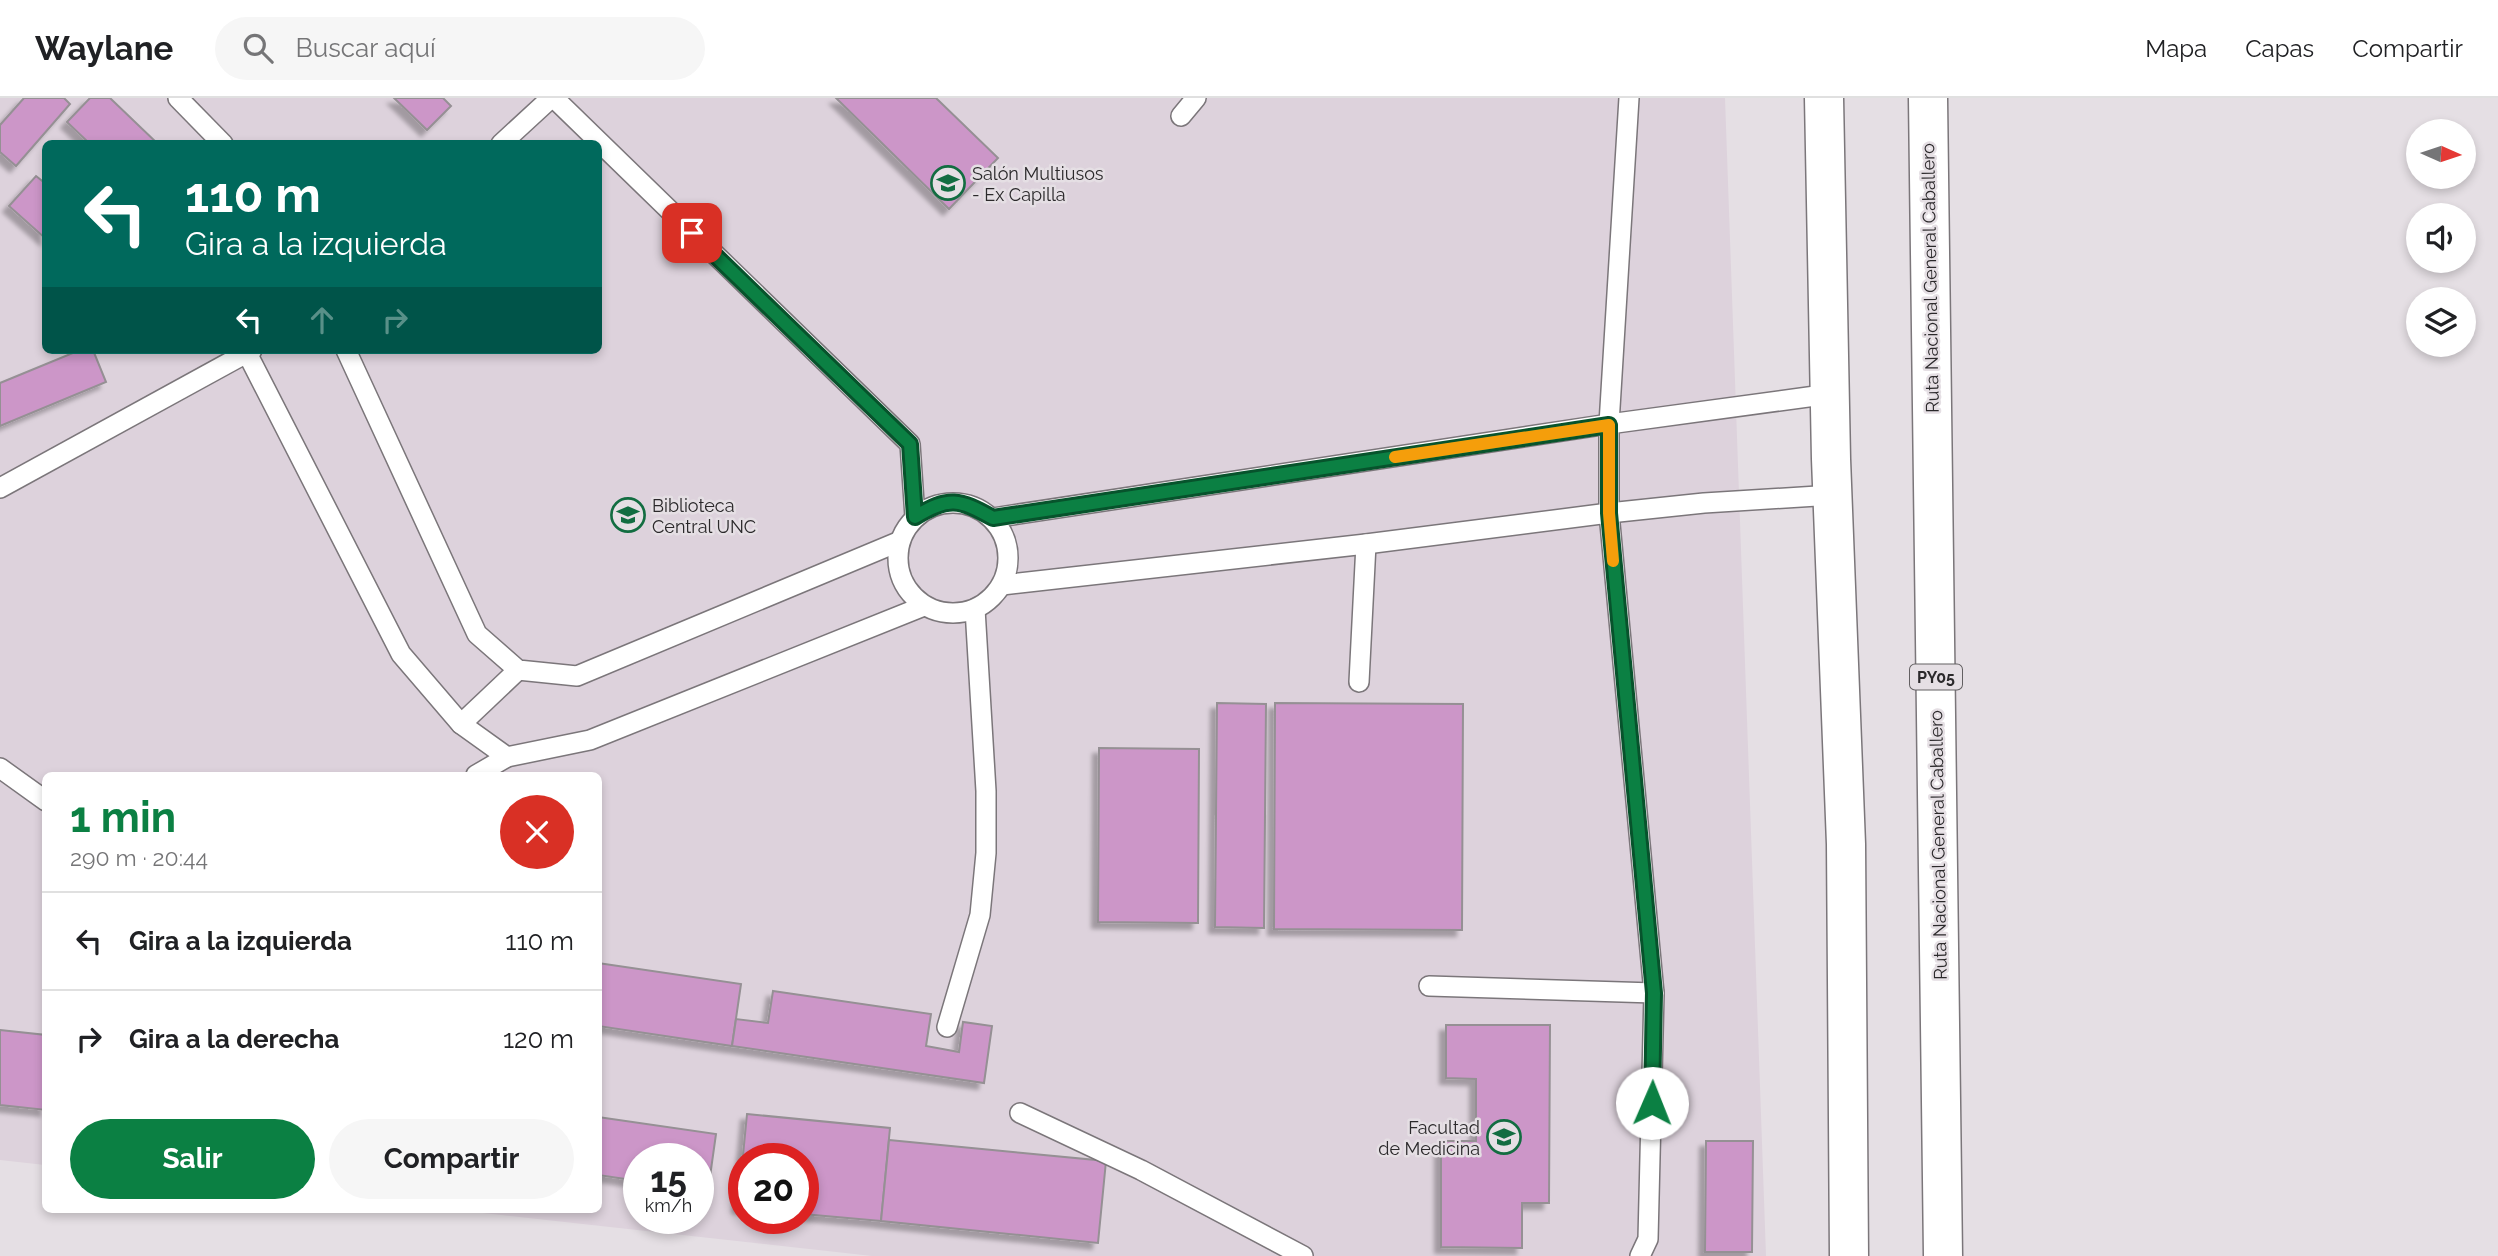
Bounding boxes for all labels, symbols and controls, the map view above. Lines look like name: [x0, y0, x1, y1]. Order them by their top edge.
search box: [215, 17, 705, 80]
text: Waylane: [35, 29, 173, 68]
icon: search: [239, 29, 277, 67]
text: Buscar aquí: [295, 33, 436, 63]
text: Mapa: [2145, 34, 2207, 63]
text: Capas: [2245, 34, 2314, 63]
text: Compartir: [2352, 34, 2463, 63]
north arrow: [2406, 119, 2476, 189]
map controls: [2406, 119, 2476, 357]
street label: Ruta Nacional General Caballero: [1917, 143, 1943, 413]
place label: Salón Multiusos - Ex Capilla: [972, 163, 1104, 205]
school or university icon: Salón Multiusos - Ex Capilla: [929, 164, 967, 202]
text: 110 m: [185, 166, 321, 223]
icon: left: [70, 168, 161, 259]
pin: [662, 203, 722, 263]
button: sound: [2406, 203, 2476, 273]
icon: arrive: [673, 214, 711, 252]
text: Gira a la izquierda: [185, 225, 447, 262]
button: layers: [2406, 287, 2476, 357]
icon: left: [230, 301, 268, 339]
icon: ahead: [303, 301, 341, 339]
icon: right: [376, 301, 414, 339]
place label: Biblioteca Central UNC: [652, 495, 756, 537]
school or university icon: Biblioteca Central UNC: [609, 496, 647, 534]
road number: PY05: [1910, 664, 1962, 690]
street label: Ruta Nacional General Caballero: [1925, 710, 1951, 980]
text: 1 min: [70, 793, 176, 842]
button: close: [500, 795, 574, 869]
text: 290 m · 20:44: [70, 844, 208, 871]
icon: left: [70, 922, 108, 960]
text: Gira a la izquierda: [129, 926, 352, 956]
text: 110 m: [505, 926, 574, 956]
icon: right: [70, 1020, 108, 1058]
text: Gira a la derecha: [129, 1024, 339, 1054]
text: 120 m: [503, 1024, 574, 1054]
position arrow: [1615, 1066, 1689, 1140]
place label: Facultad de Medicina: [1378, 1117, 1480, 1159]
school or university icon: Facultad de Medicina: [1485, 1118, 1523, 1156]
button: Salir: [70, 1119, 315, 1199]
button: Compartir: [329, 1119, 574, 1199]
speed limit sign: 20: [728, 1143, 819, 1234]
text: 15: [650, 1159, 687, 1200]
text: km/h: [645, 1195, 692, 1216]

